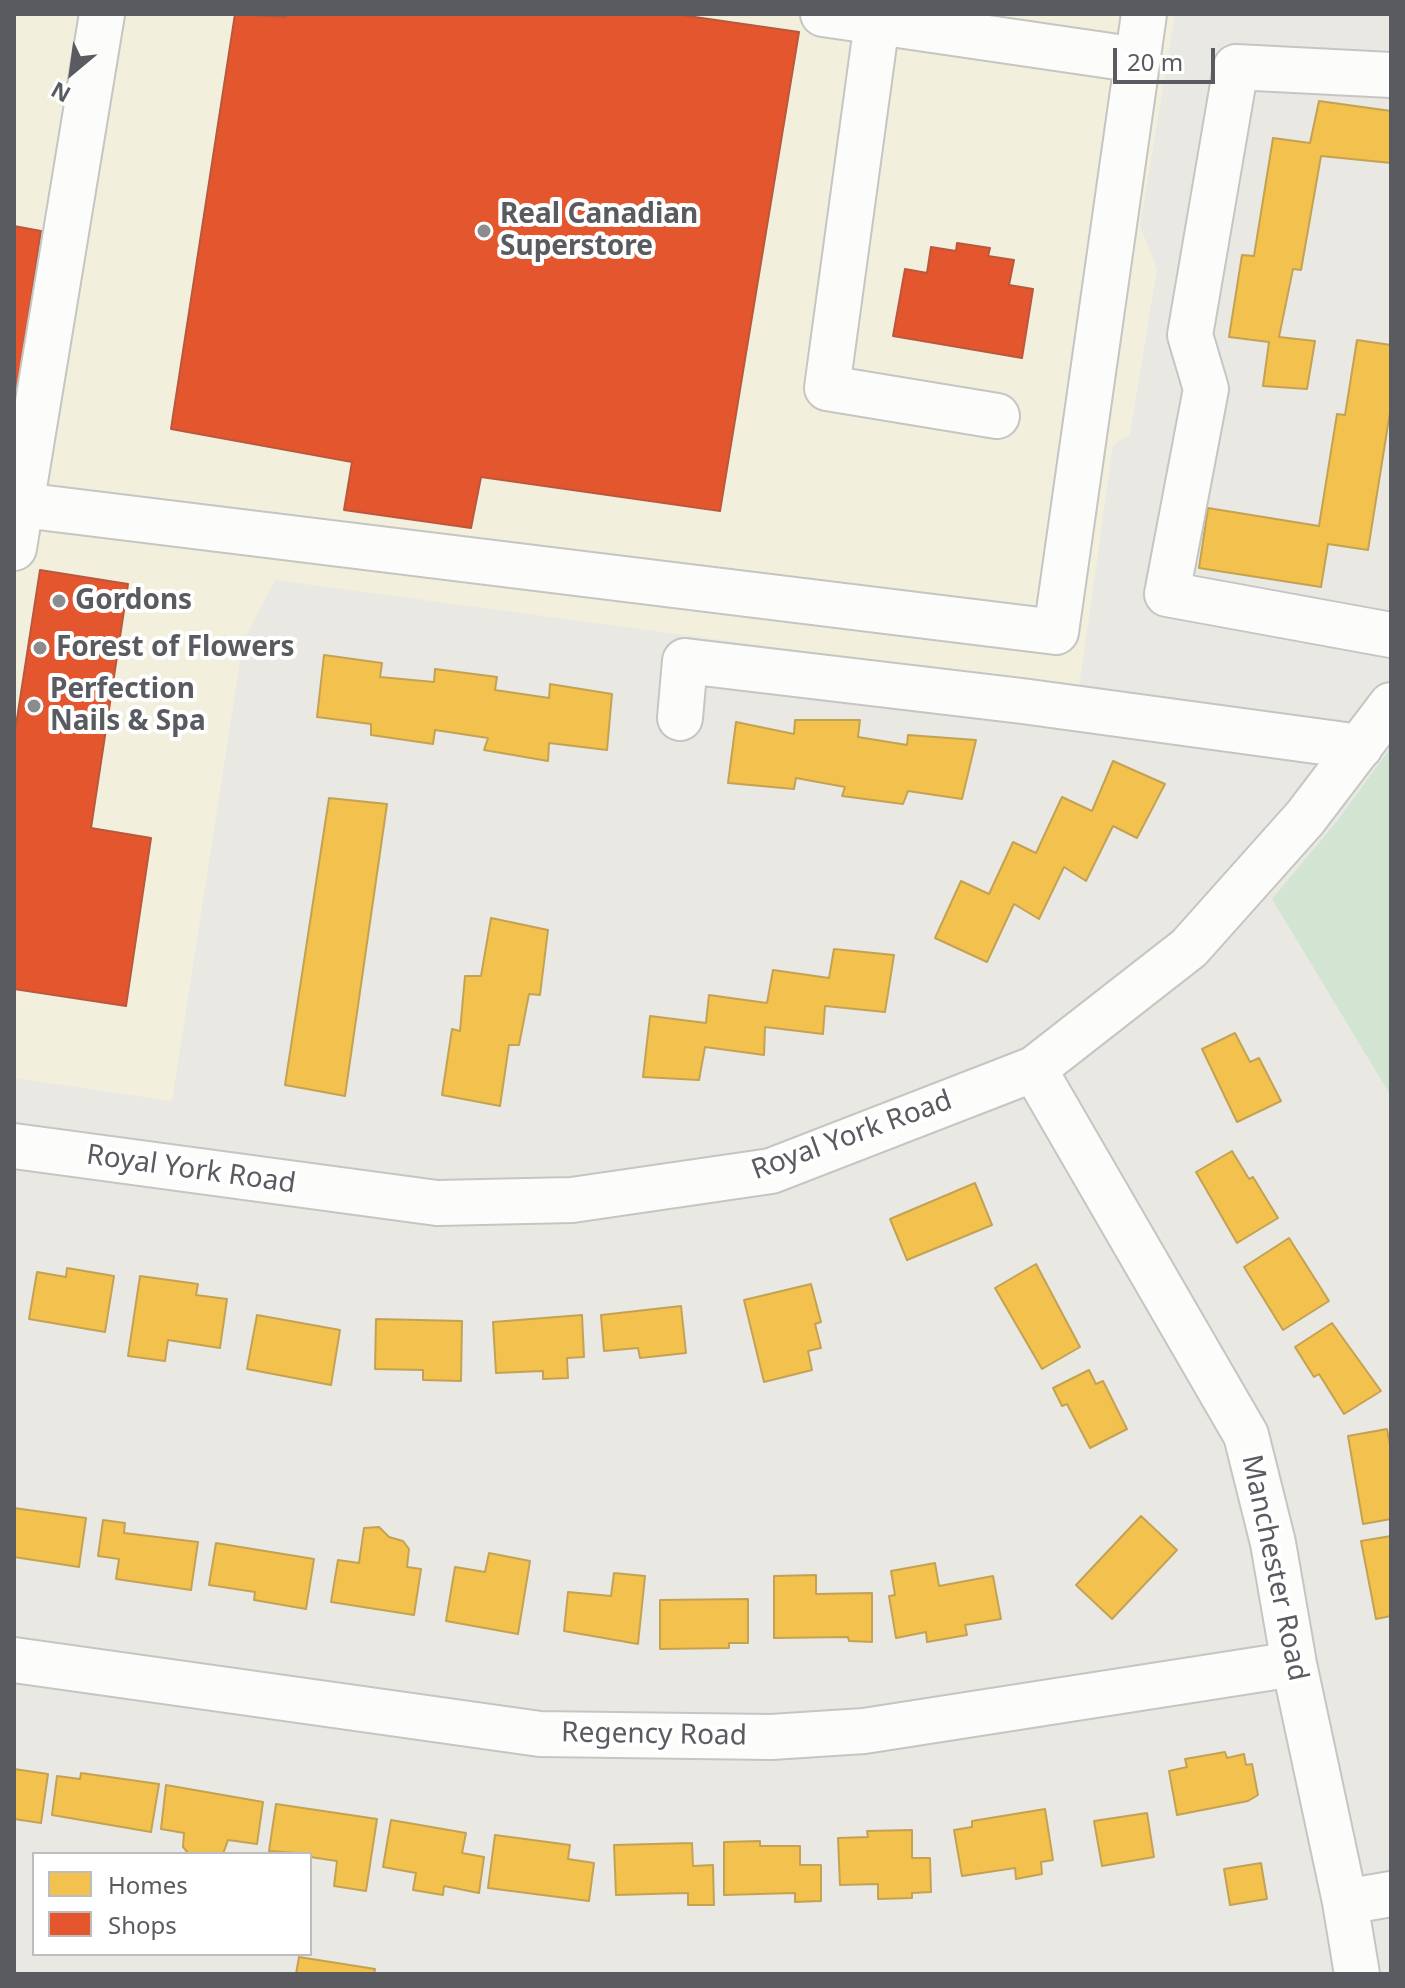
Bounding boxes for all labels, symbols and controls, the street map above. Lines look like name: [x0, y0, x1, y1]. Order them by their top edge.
north arrow: [32, 32, 112, 112]
scale bar: [1117, 32, 1219, 82]
text: 20 m: [1127, 45, 1183, 78]
text: N: [45, 76, 75, 110]
place label: Real Canadian Superstore: [500, 198, 698, 264]
marker: Real Canadian Superstore: [475, 222, 493, 240]
place label: Gordons: [75, 584, 192, 618]
marker: Gordons: [50, 592, 68, 610]
place label: Forest of Flowers: [56, 631, 295, 665]
marker: Forest of Flowers: [31, 639, 49, 657]
place label: Perfection Nails & Spa: [50, 673, 206, 739]
marker: Perfection Nails & Spa: [25, 697, 43, 715]
street label: Royal York Road: [747, 1084, 957, 1188]
street label: Royal York Road: [84, 1139, 298, 1201]
street label: Manchester Road: [1234, 1452, 1314, 1684]
street label: Regency Road: [561, 1717, 747, 1753]
legend: [32, 1852, 312, 1956]
text: Homes: [108, 1868, 188, 1901]
text: Shops: [108, 1908, 177, 1941]

